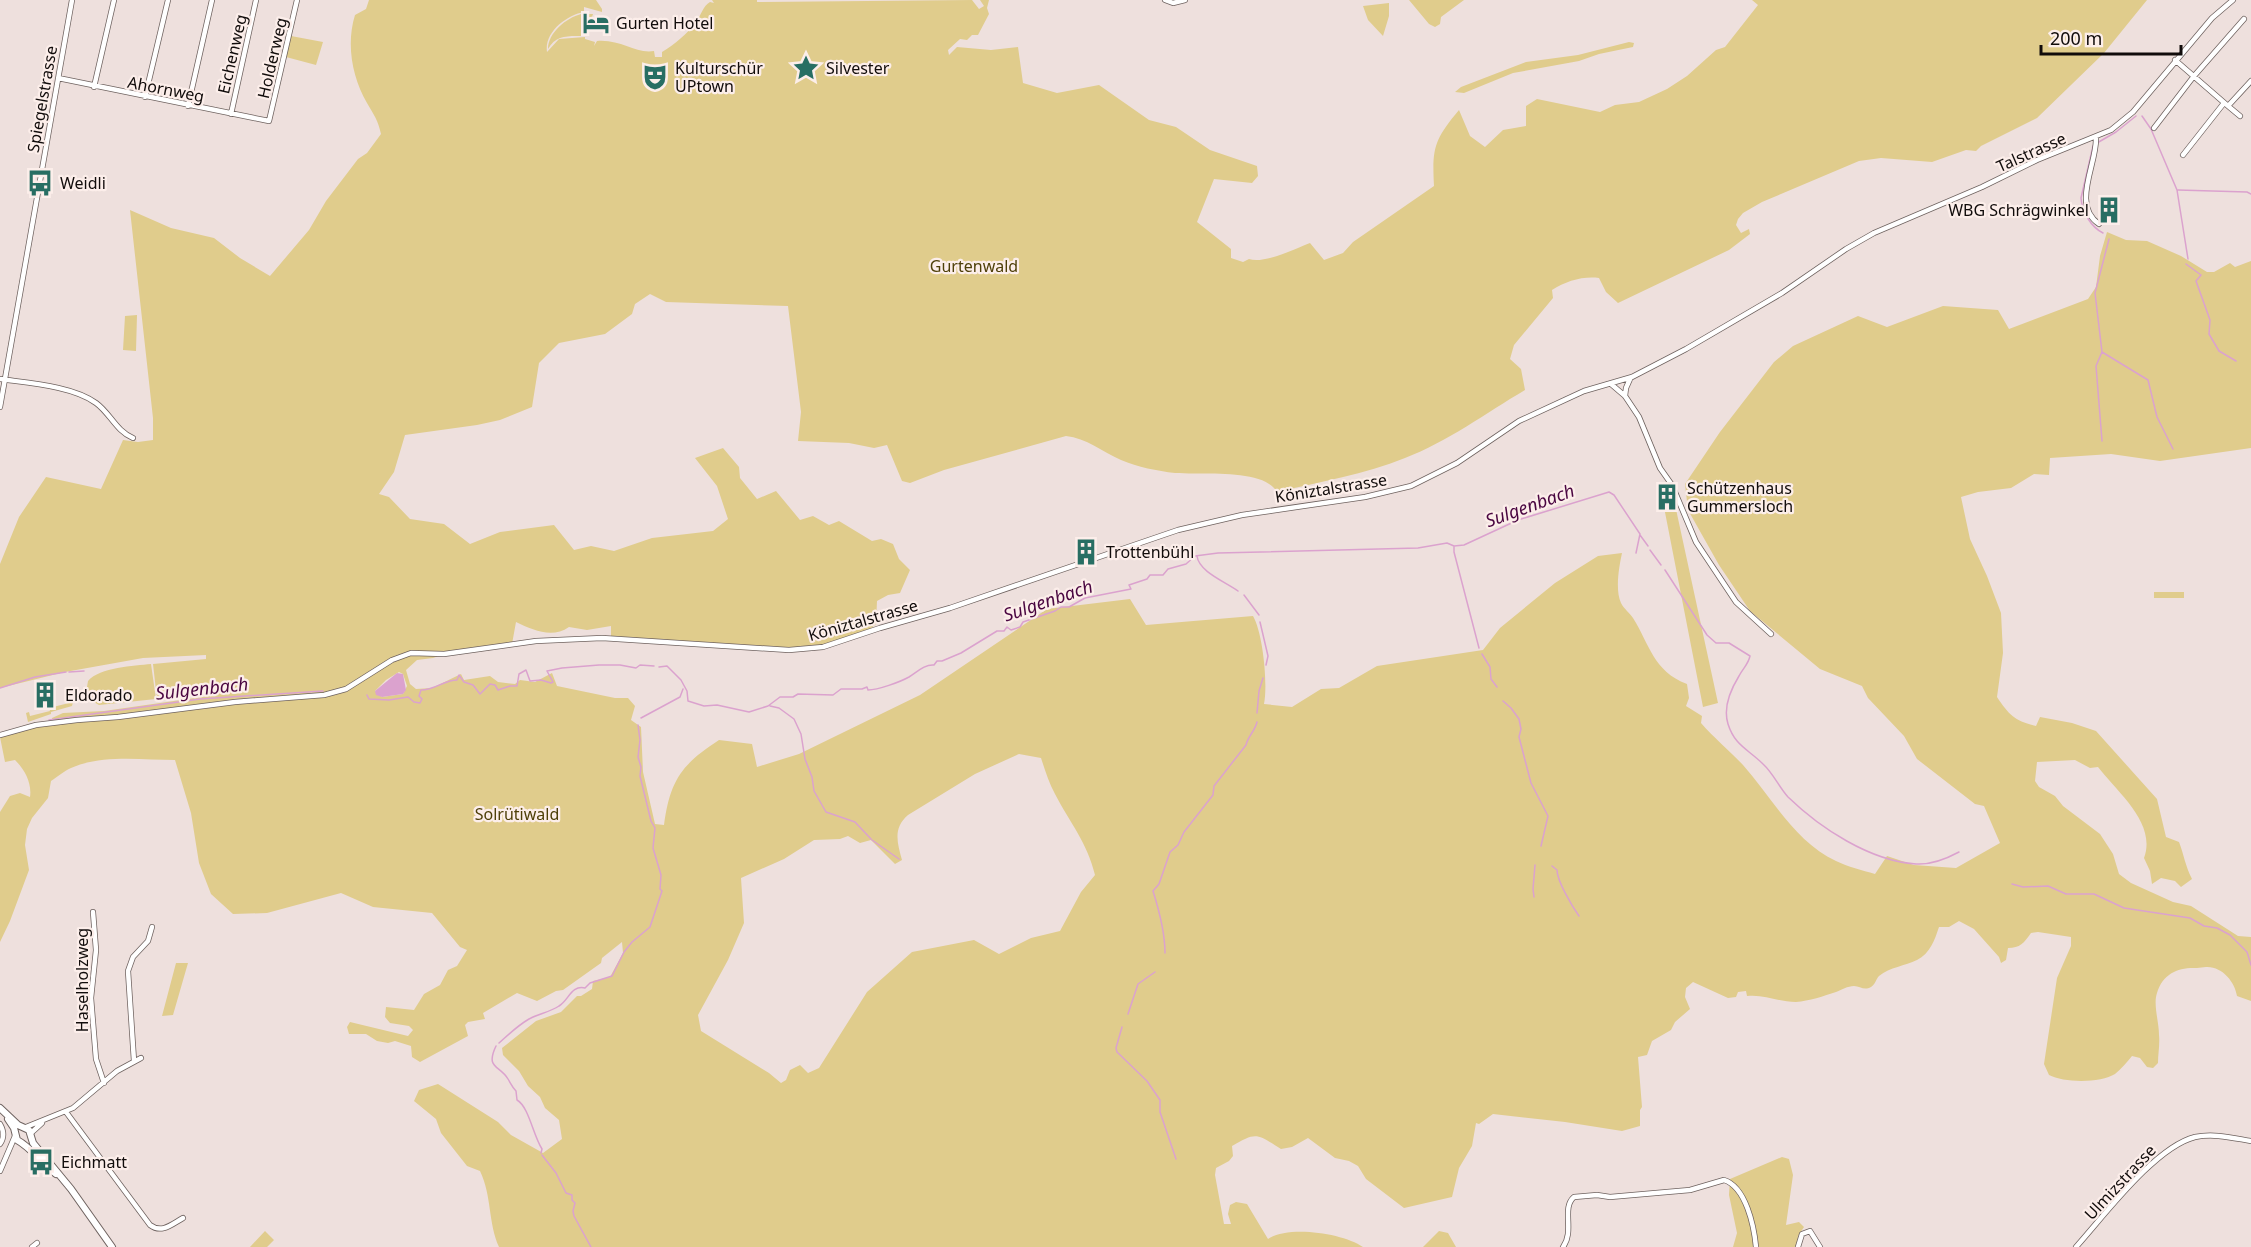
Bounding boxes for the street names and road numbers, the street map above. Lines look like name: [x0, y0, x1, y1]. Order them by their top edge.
street label: Eichenweg: [212, 12, 252, 96]
street label: Holderweg: [252, 15, 292, 101]
street label: Spiegelstrasse: [22, 44, 62, 154]
street label: Ahornweg: [126, 71, 206, 107]
street label: Talstrasse: [1993, 127, 2069, 177]
street label: Köniztalstrasse: [1273, 468, 1389, 508]
street label: Köniztalstrasse: [806, 594, 920, 646]
street label: Haselholzweg: [71, 928, 93, 1032]
street label: Ulmizstrasse: [2079, 1140, 2161, 1224]

